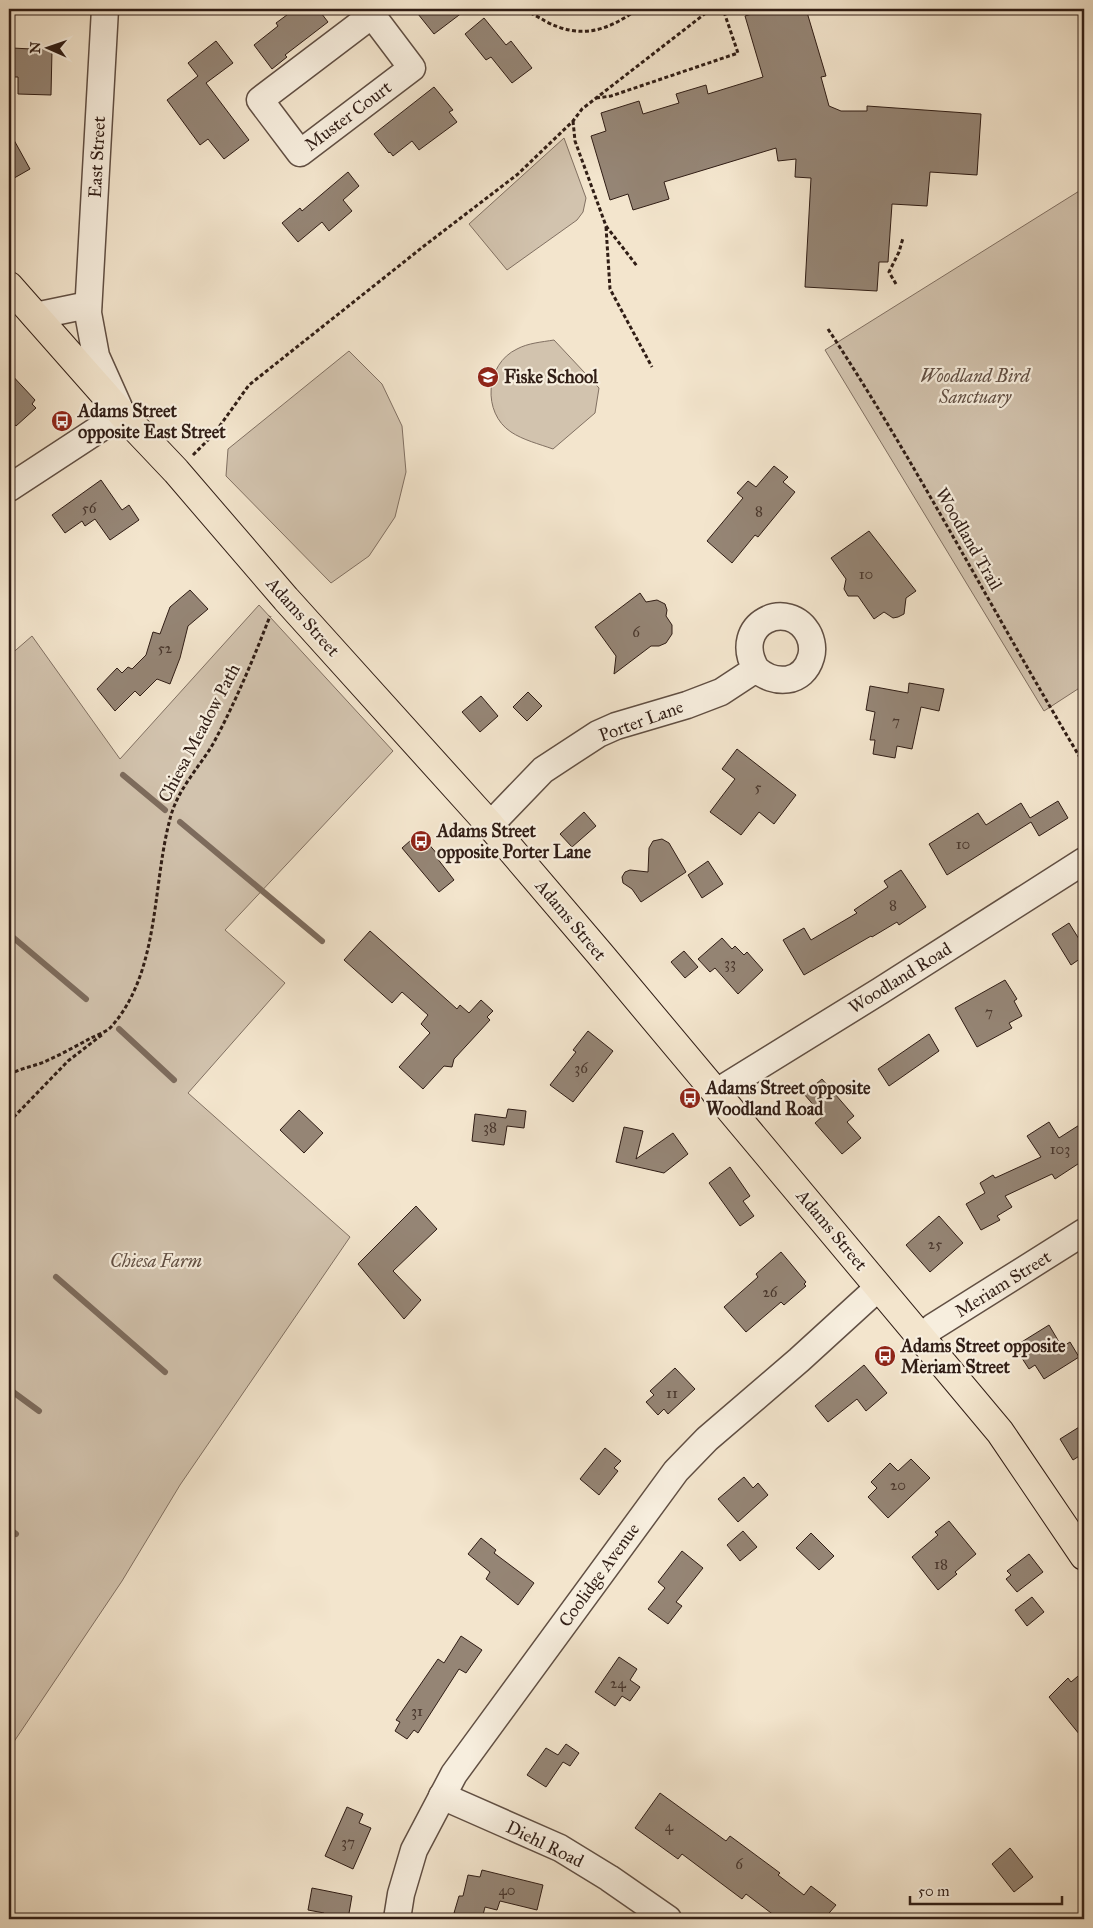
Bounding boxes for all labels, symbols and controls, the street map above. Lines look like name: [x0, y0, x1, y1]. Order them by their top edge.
north arrow: [22, 22, 72, 72]
text: N: [27, 41, 44, 54]
street label: Muster Court: [300, 76, 396, 156]
street label: East Street: [84, 115, 110, 199]
school or university icon: Fiske School: [476, 365, 500, 389]
park label: Woodland Bird Sanctuary: [920, 365, 1031, 408]
place label: Fiske School: [504, 366, 599, 388]
place label: Adams Street opposite East Street: [77, 400, 226, 444]
bus stop icon: Adams Street opposite East Street: [50, 409, 74, 433]
street label: Woodland Trail: [931, 484, 1007, 594]
house number: 56: [82, 499, 98, 517]
house number: 8: [755, 502, 763, 520]
house number: 10: [859, 565, 873, 583]
street label: Adams Street: [261, 572, 345, 662]
house number: 6: [632, 623, 641, 641]
house number: 52: [158, 639, 173, 657]
street label: Chiesa Meadow Path: [153, 660, 245, 806]
street label: Porter Lane: [596, 696, 686, 746]
house number: 7: [892, 712, 900, 730]
house number: 5: [755, 778, 762, 796]
place label: Adams Street opposite Porter Lane: [436, 820, 592, 864]
bus stop icon: Adams Street opposite Porter Lane: [409, 829, 433, 853]
house number: 10: [956, 835, 970, 853]
street label: Adams Street: [530, 874, 612, 965]
house number: 8: [889, 896, 897, 914]
street label: Woodland Road: [844, 938, 956, 1018]
house number: 33: [724, 954, 736, 972]
house number: 7: [985, 1003, 993, 1021]
house number: 36: [574, 1059, 589, 1077]
place label: Adams Street opposite Woodland Road: [705, 1077, 871, 1120]
bus stop icon: Adams Street opposite Woodland Road: [678, 1086, 702, 1110]
house number: 38: [483, 1118, 497, 1136]
house number: 103: [1050, 1140, 1070, 1158]
street label: Adams Street: [791, 1184, 873, 1275]
house number: 25: [928, 1235, 942, 1253]
street label: Meriam Street: [951, 1245, 1056, 1322]
park label: Chiesa Farm: [110, 1250, 203, 1272]
house number: 26: [762, 1283, 779, 1301]
place label: Adams Street opposite Meriam Street: [900, 1335, 1066, 1378]
bus stop icon: Adams Street opposite Meriam Street: [873, 1344, 897, 1368]
house number: 11: [666, 1384, 678, 1402]
house number: 20: [890, 1476, 906, 1494]
street label: Coolidge Avenue: [554, 1519, 645, 1632]
house number: 18: [934, 1555, 948, 1573]
house number: 24: [610, 1674, 627, 1692]
house number: 31: [411, 1702, 423, 1720]
street label: Diehl Road: [503, 1816, 587, 1872]
house number: 4: [665, 1817, 674, 1835]
house number: 37: [341, 1833, 355, 1851]
house number: 6: [735, 1855, 744, 1873]
scale bar: [910, 1873, 1063, 1905]
house number: 40: [498, 1881, 516, 1899]
text: 50 m: [918, 1882, 950, 1900]

